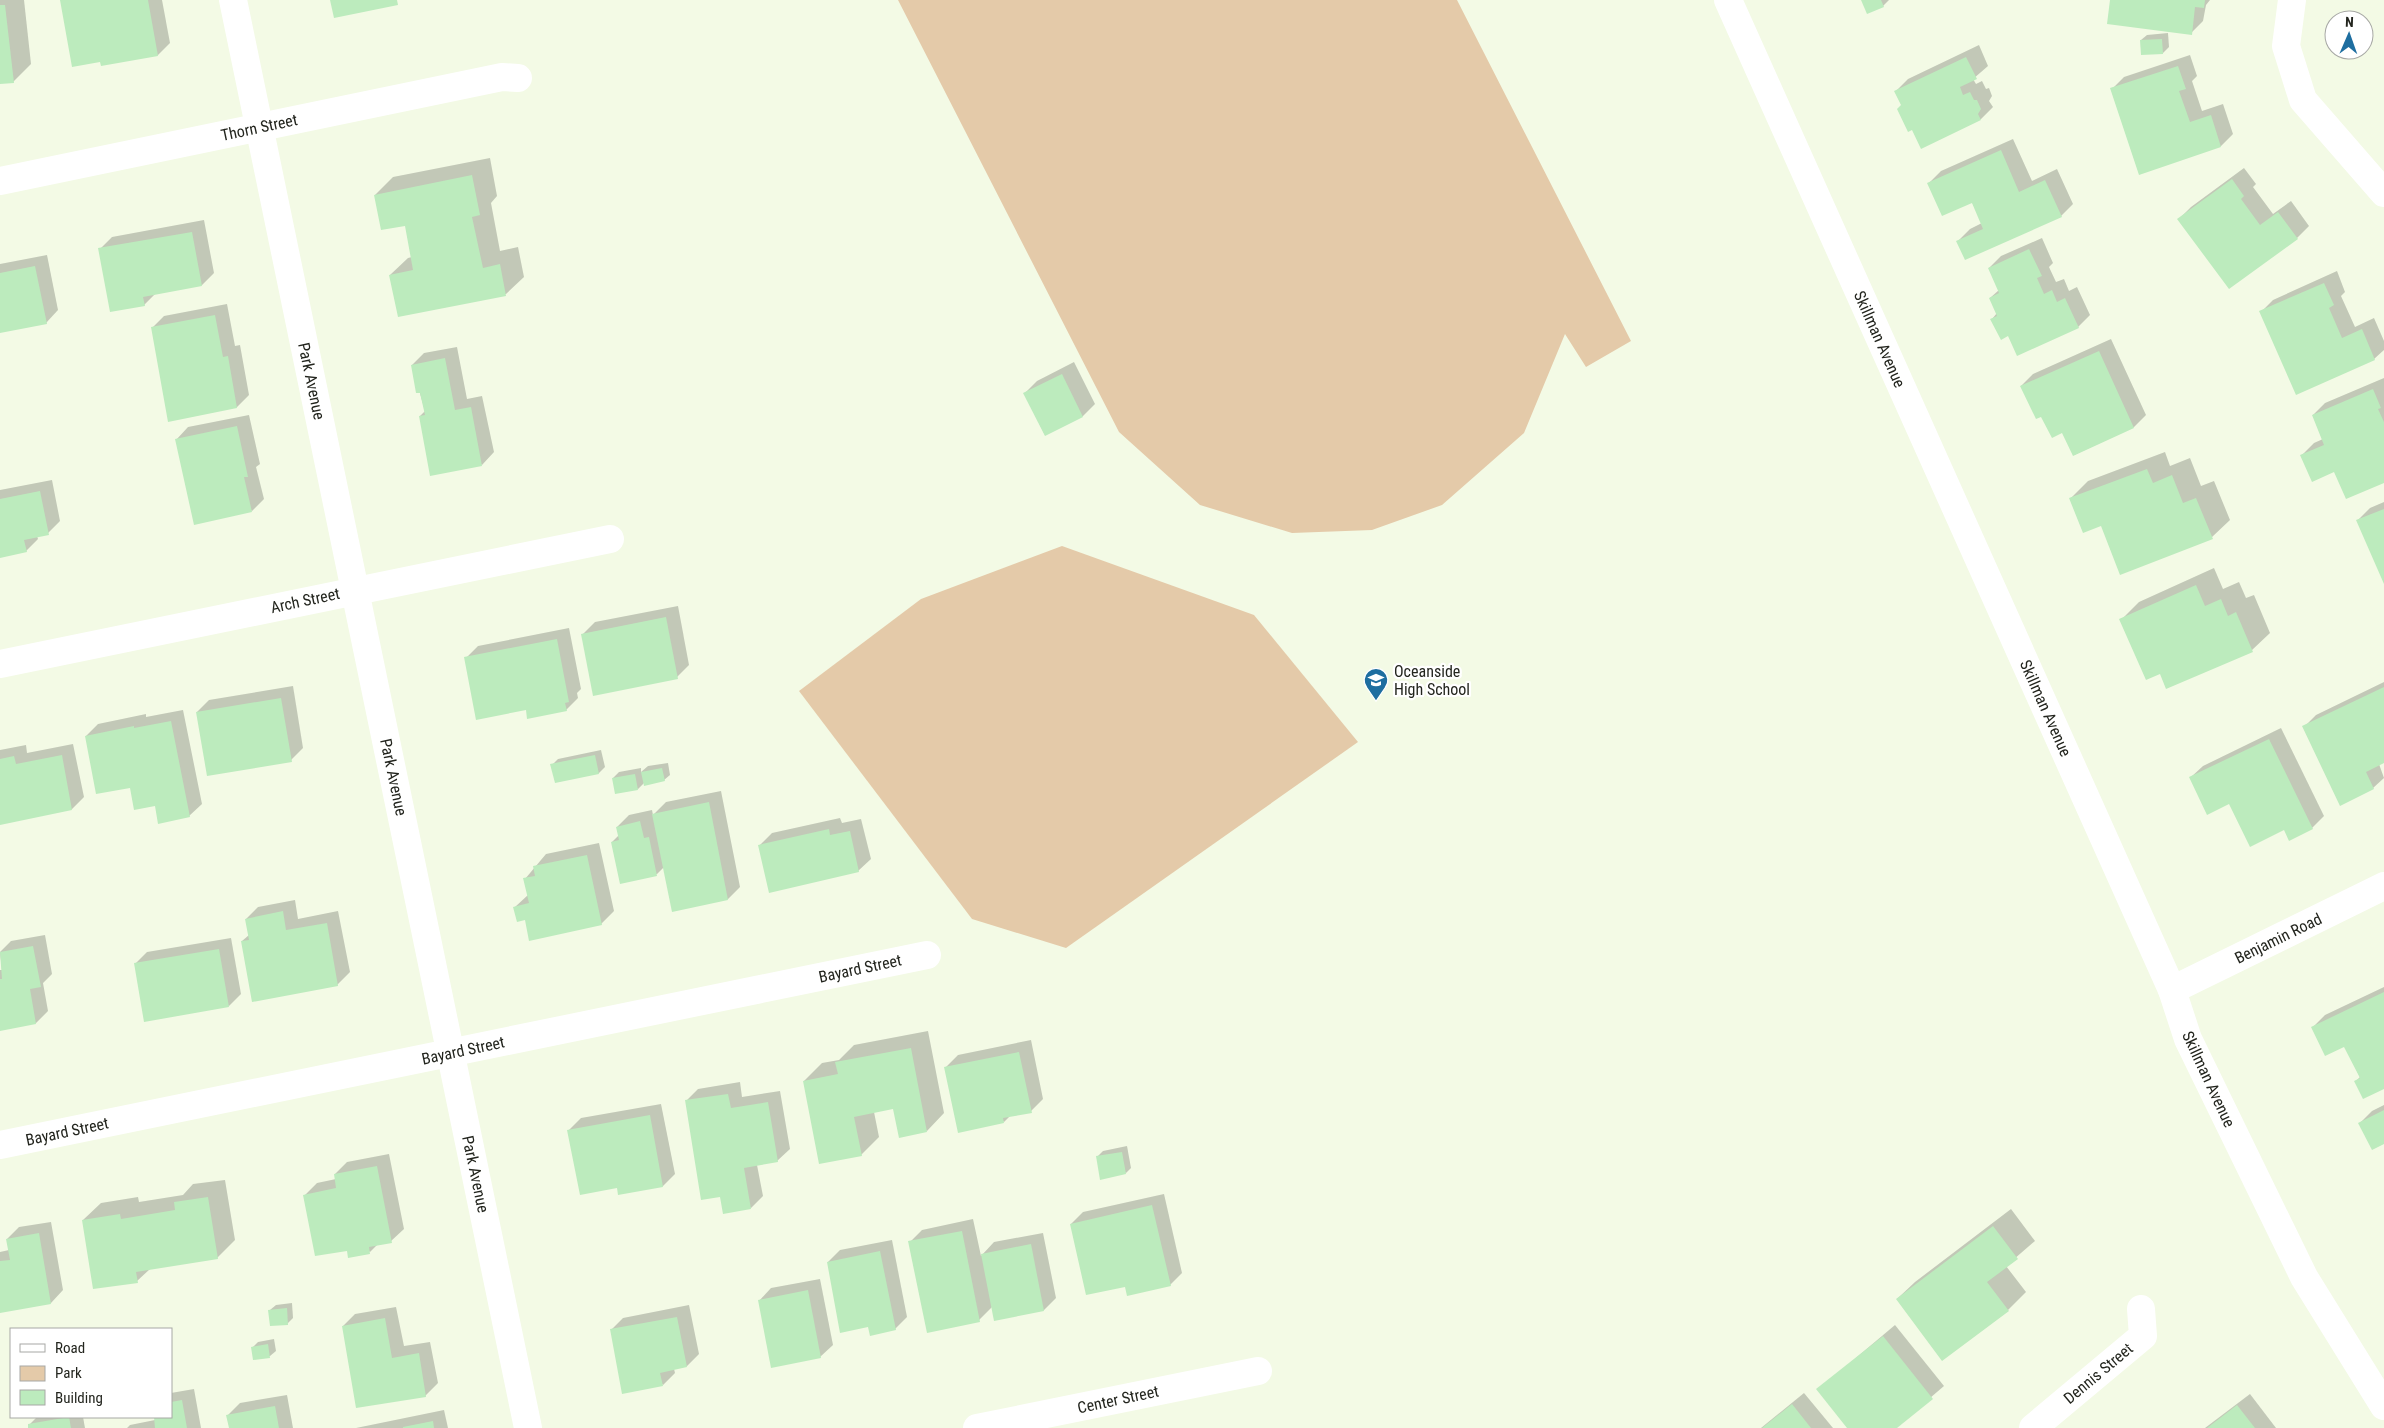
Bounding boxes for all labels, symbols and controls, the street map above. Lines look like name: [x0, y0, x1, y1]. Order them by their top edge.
north arrow: [2324, 10, 2374, 60]
text: N: [2345, 14, 2354, 30]
street label: Thorn Street: [219, 110, 299, 145]
street label: Skillman Avenue: [1850, 288, 1909, 390]
street label: Park Avenue: [294, 341, 329, 421]
street label: Arch Street: [269, 584, 342, 617]
street label: Skillman Avenue: [2016, 657, 2075, 759]
place label: Oceanside High School: [1394, 662, 1470, 699]
school or university icon: Oceanside High School: [1363, 667, 1389, 701]
street label: Park Avenue: [376, 737, 411, 817]
street label: Benjamin Road: [2232, 909, 2325, 968]
street label: Bayard Street: [817, 950, 904, 987]
street label: Skillman Avenue: [2178, 1028, 2239, 1130]
street label: Bayard Street: [420, 1032, 507, 1069]
street label: Bayard Street: [24, 1113, 111, 1150]
street label: Park Avenue: [458, 1134, 493, 1214]
legend: [10, 1328, 172, 1418]
text: Road: [55, 1339, 85, 1357]
street label: Dennis Street: [2060, 1339, 2137, 1408]
text: Park: [55, 1364, 82, 1382]
street label: Center Street: [1076, 1382, 1161, 1417]
text: Building: [55, 1389, 103, 1407]

